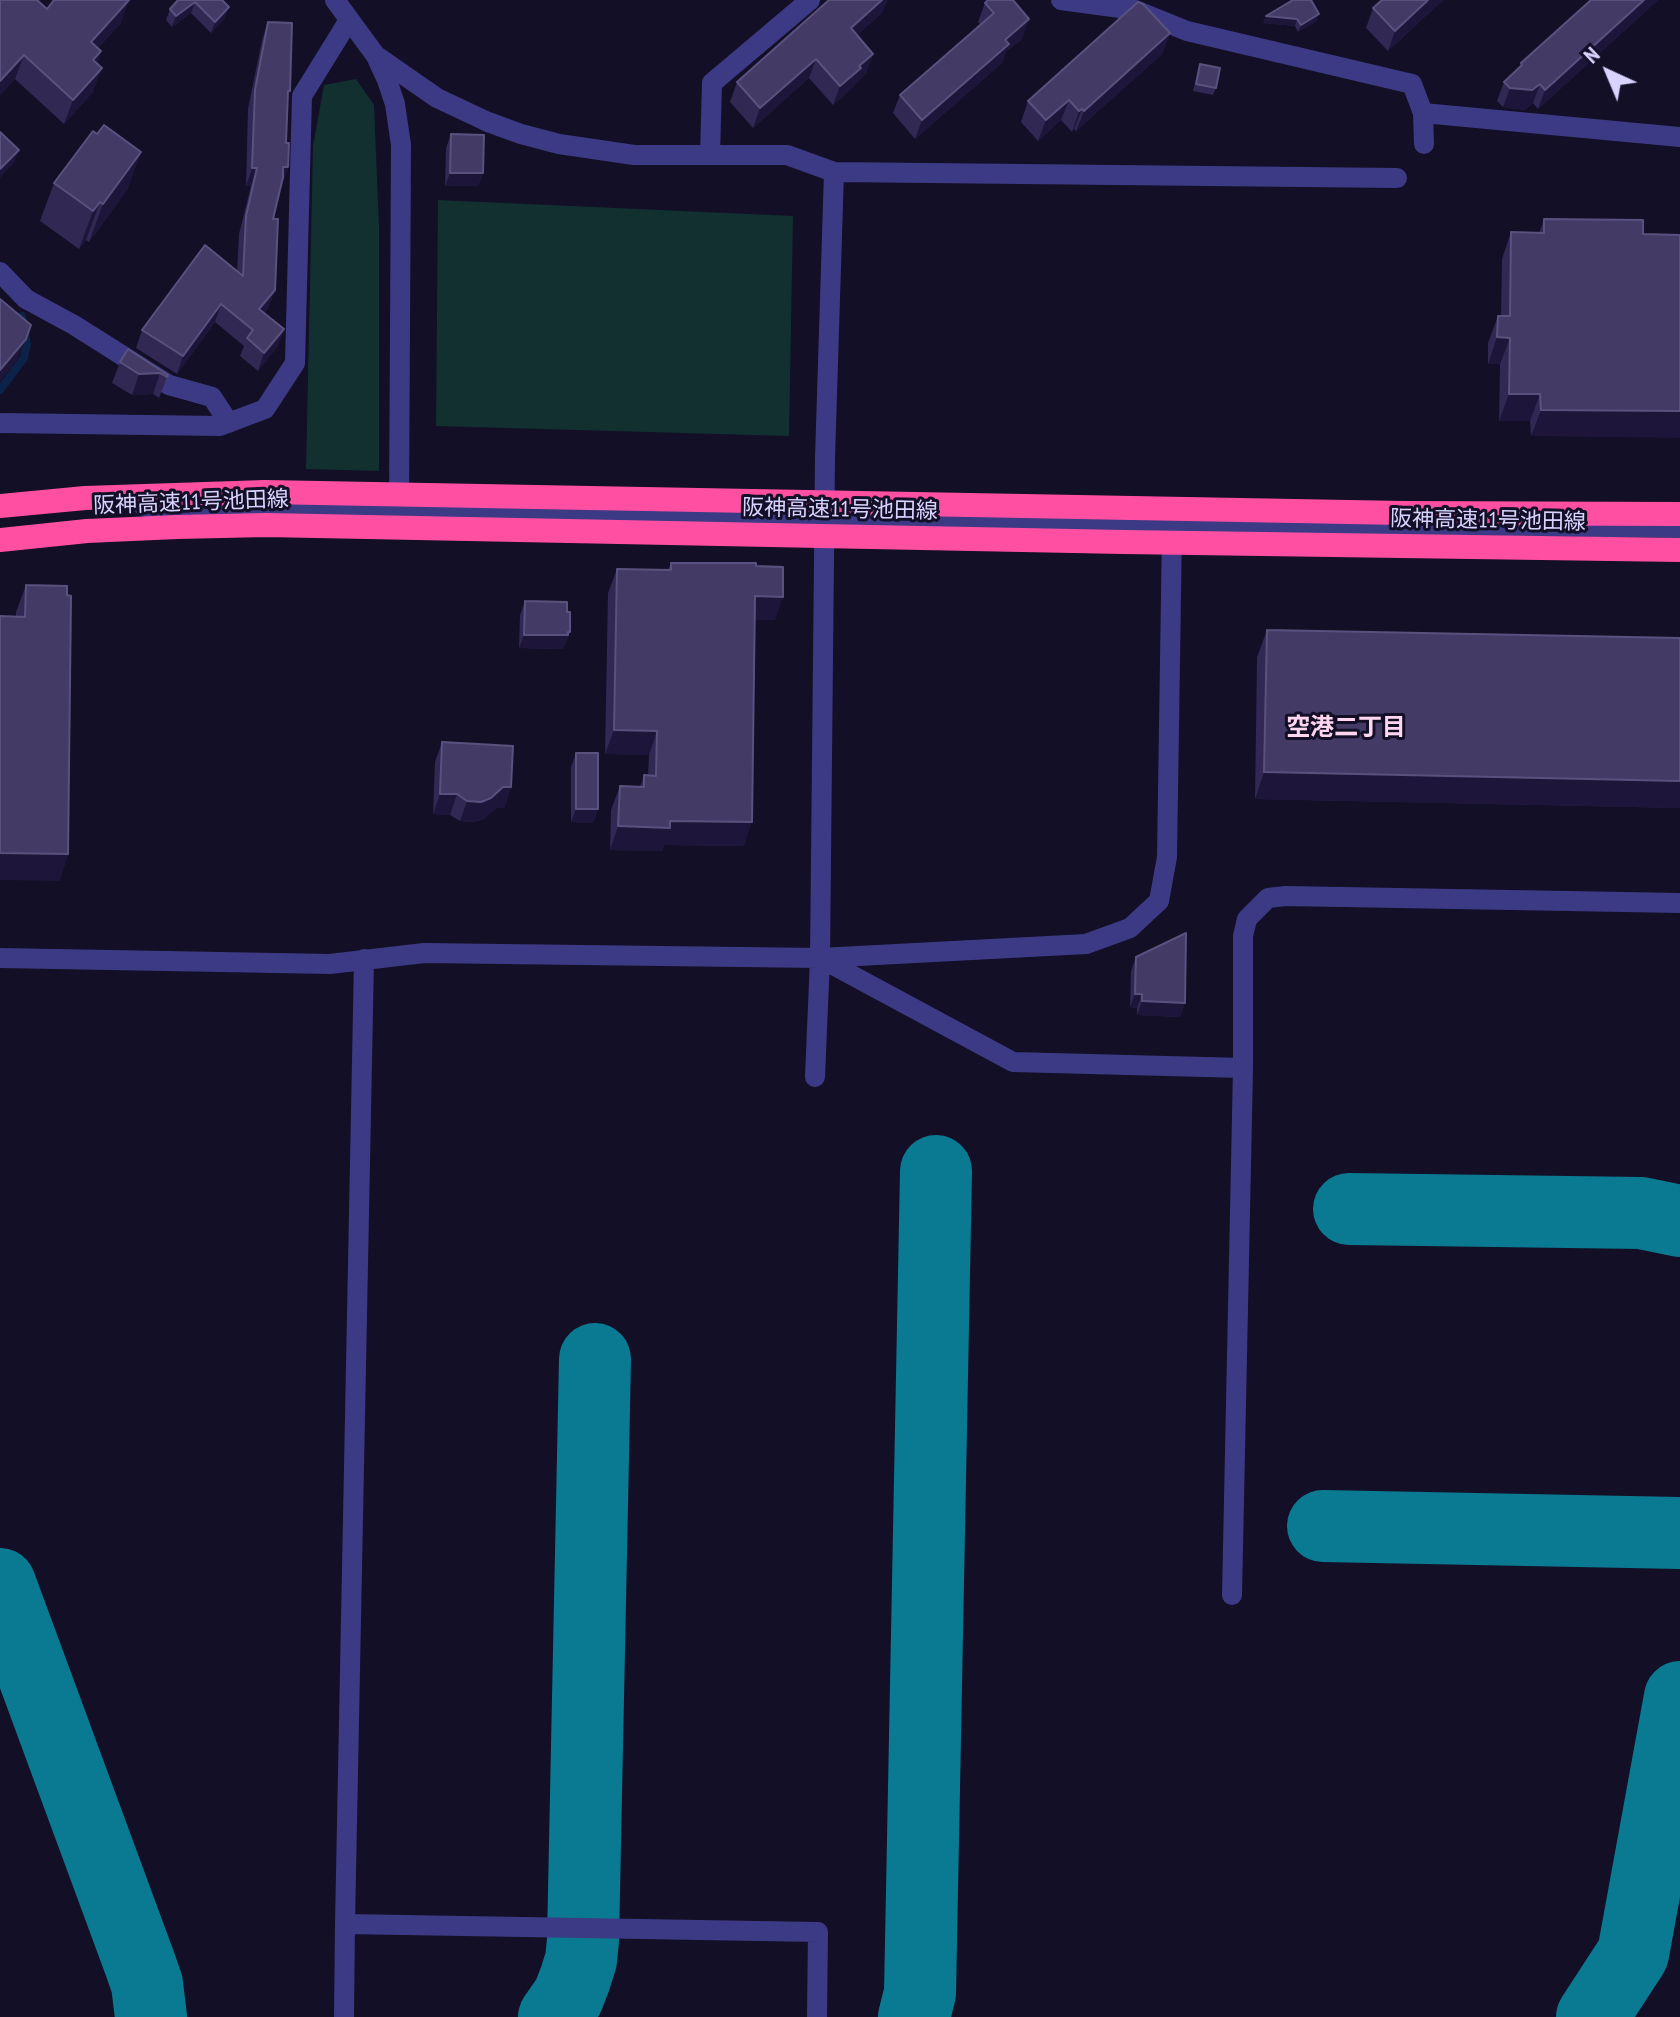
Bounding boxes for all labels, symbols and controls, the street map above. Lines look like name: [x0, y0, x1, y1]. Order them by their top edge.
north arrow: [1568, 32, 1648, 112]
text: N: [1577, 41, 1605, 69]
street label: 阪神高速11号池田線: [93, 486, 289, 520]
street label: 阪神高速11号池田線: [742, 495, 938, 525]
street label: 阪神高速11号池田線: [1390, 506, 1586, 536]
district label: 空港二丁目: [1286, 714, 1406, 742]

